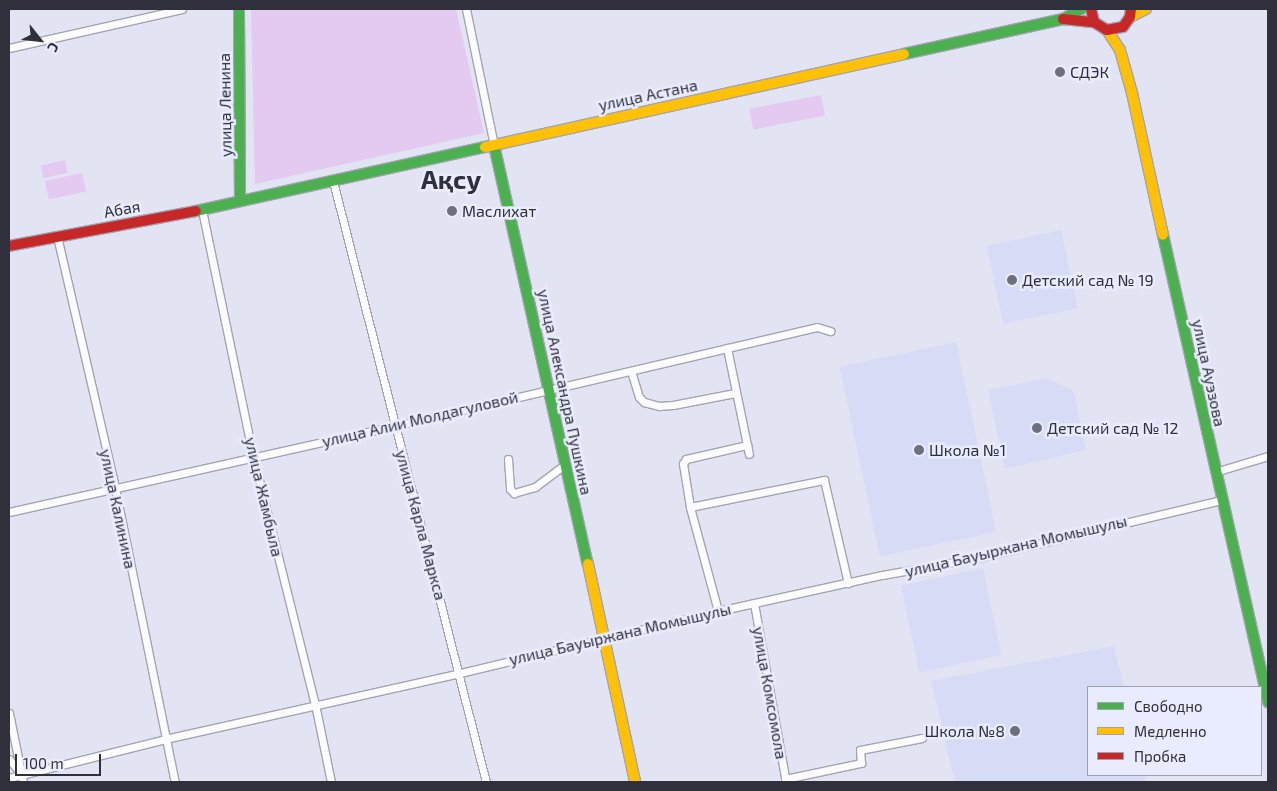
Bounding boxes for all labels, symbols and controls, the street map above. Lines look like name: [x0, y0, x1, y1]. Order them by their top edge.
north arrow: [15, 15, 65, 65]
text: С: [44, 40, 63, 55]
street label: улица Ленина: [214, 53, 236, 157]
place label: СДЭК: [1070, 62, 1109, 82]
marker: СДЭК: [1054, 66, 1066, 78]
street label: улица Астана: [597, 75, 699, 115]
district label: Ақсу: [421, 163, 481, 195]
street label: Абая: [102, 196, 142, 222]
place label: Маслихат: [462, 201, 536, 221]
marker: Маслихат: [446, 205, 458, 217]
place label: Детский сад № 19: [1022, 270, 1154, 290]
marker: Детский сад № 19: [1006, 274, 1018, 286]
street label: улица Александра Пушкина: [534, 287, 596, 497]
street label: улица Ауэзова: [1188, 318, 1230, 428]
street label: улица Алии Молдагуловой: [320, 387, 520, 451]
place label: Детский сад № 12: [1047, 418, 1179, 438]
marker: Детский сад № 12: [1031, 422, 1043, 434]
street label: улица Жамбыла: [241, 435, 287, 559]
place label: Школа №1: [929, 440, 1006, 460]
marker: Школа №1: [913, 444, 925, 456]
street label: улица Калинина: [96, 447, 140, 571]
street label: улица Карла Маркса: [392, 448, 450, 602]
street label: улица Бауыржана Момышулы: [903, 511, 1129, 581]
street label: улица Бауыржана Момышулы: [507, 599, 733, 669]
street label: улица Комсомола: [749, 625, 791, 761]
legend: [1087, 686, 1262, 776]
text: Свободно: [1134, 697, 1203, 715]
place label: Школа №8: [924, 721, 1005, 741]
text: Медленно: [1134, 722, 1207, 740]
marker: Школа №8: [1009, 725, 1021, 737]
scale bar: [18, 744, 104, 776]
text: Пробка: [1134, 747, 1186, 765]
text: 100 m: [23, 754, 64, 772]

